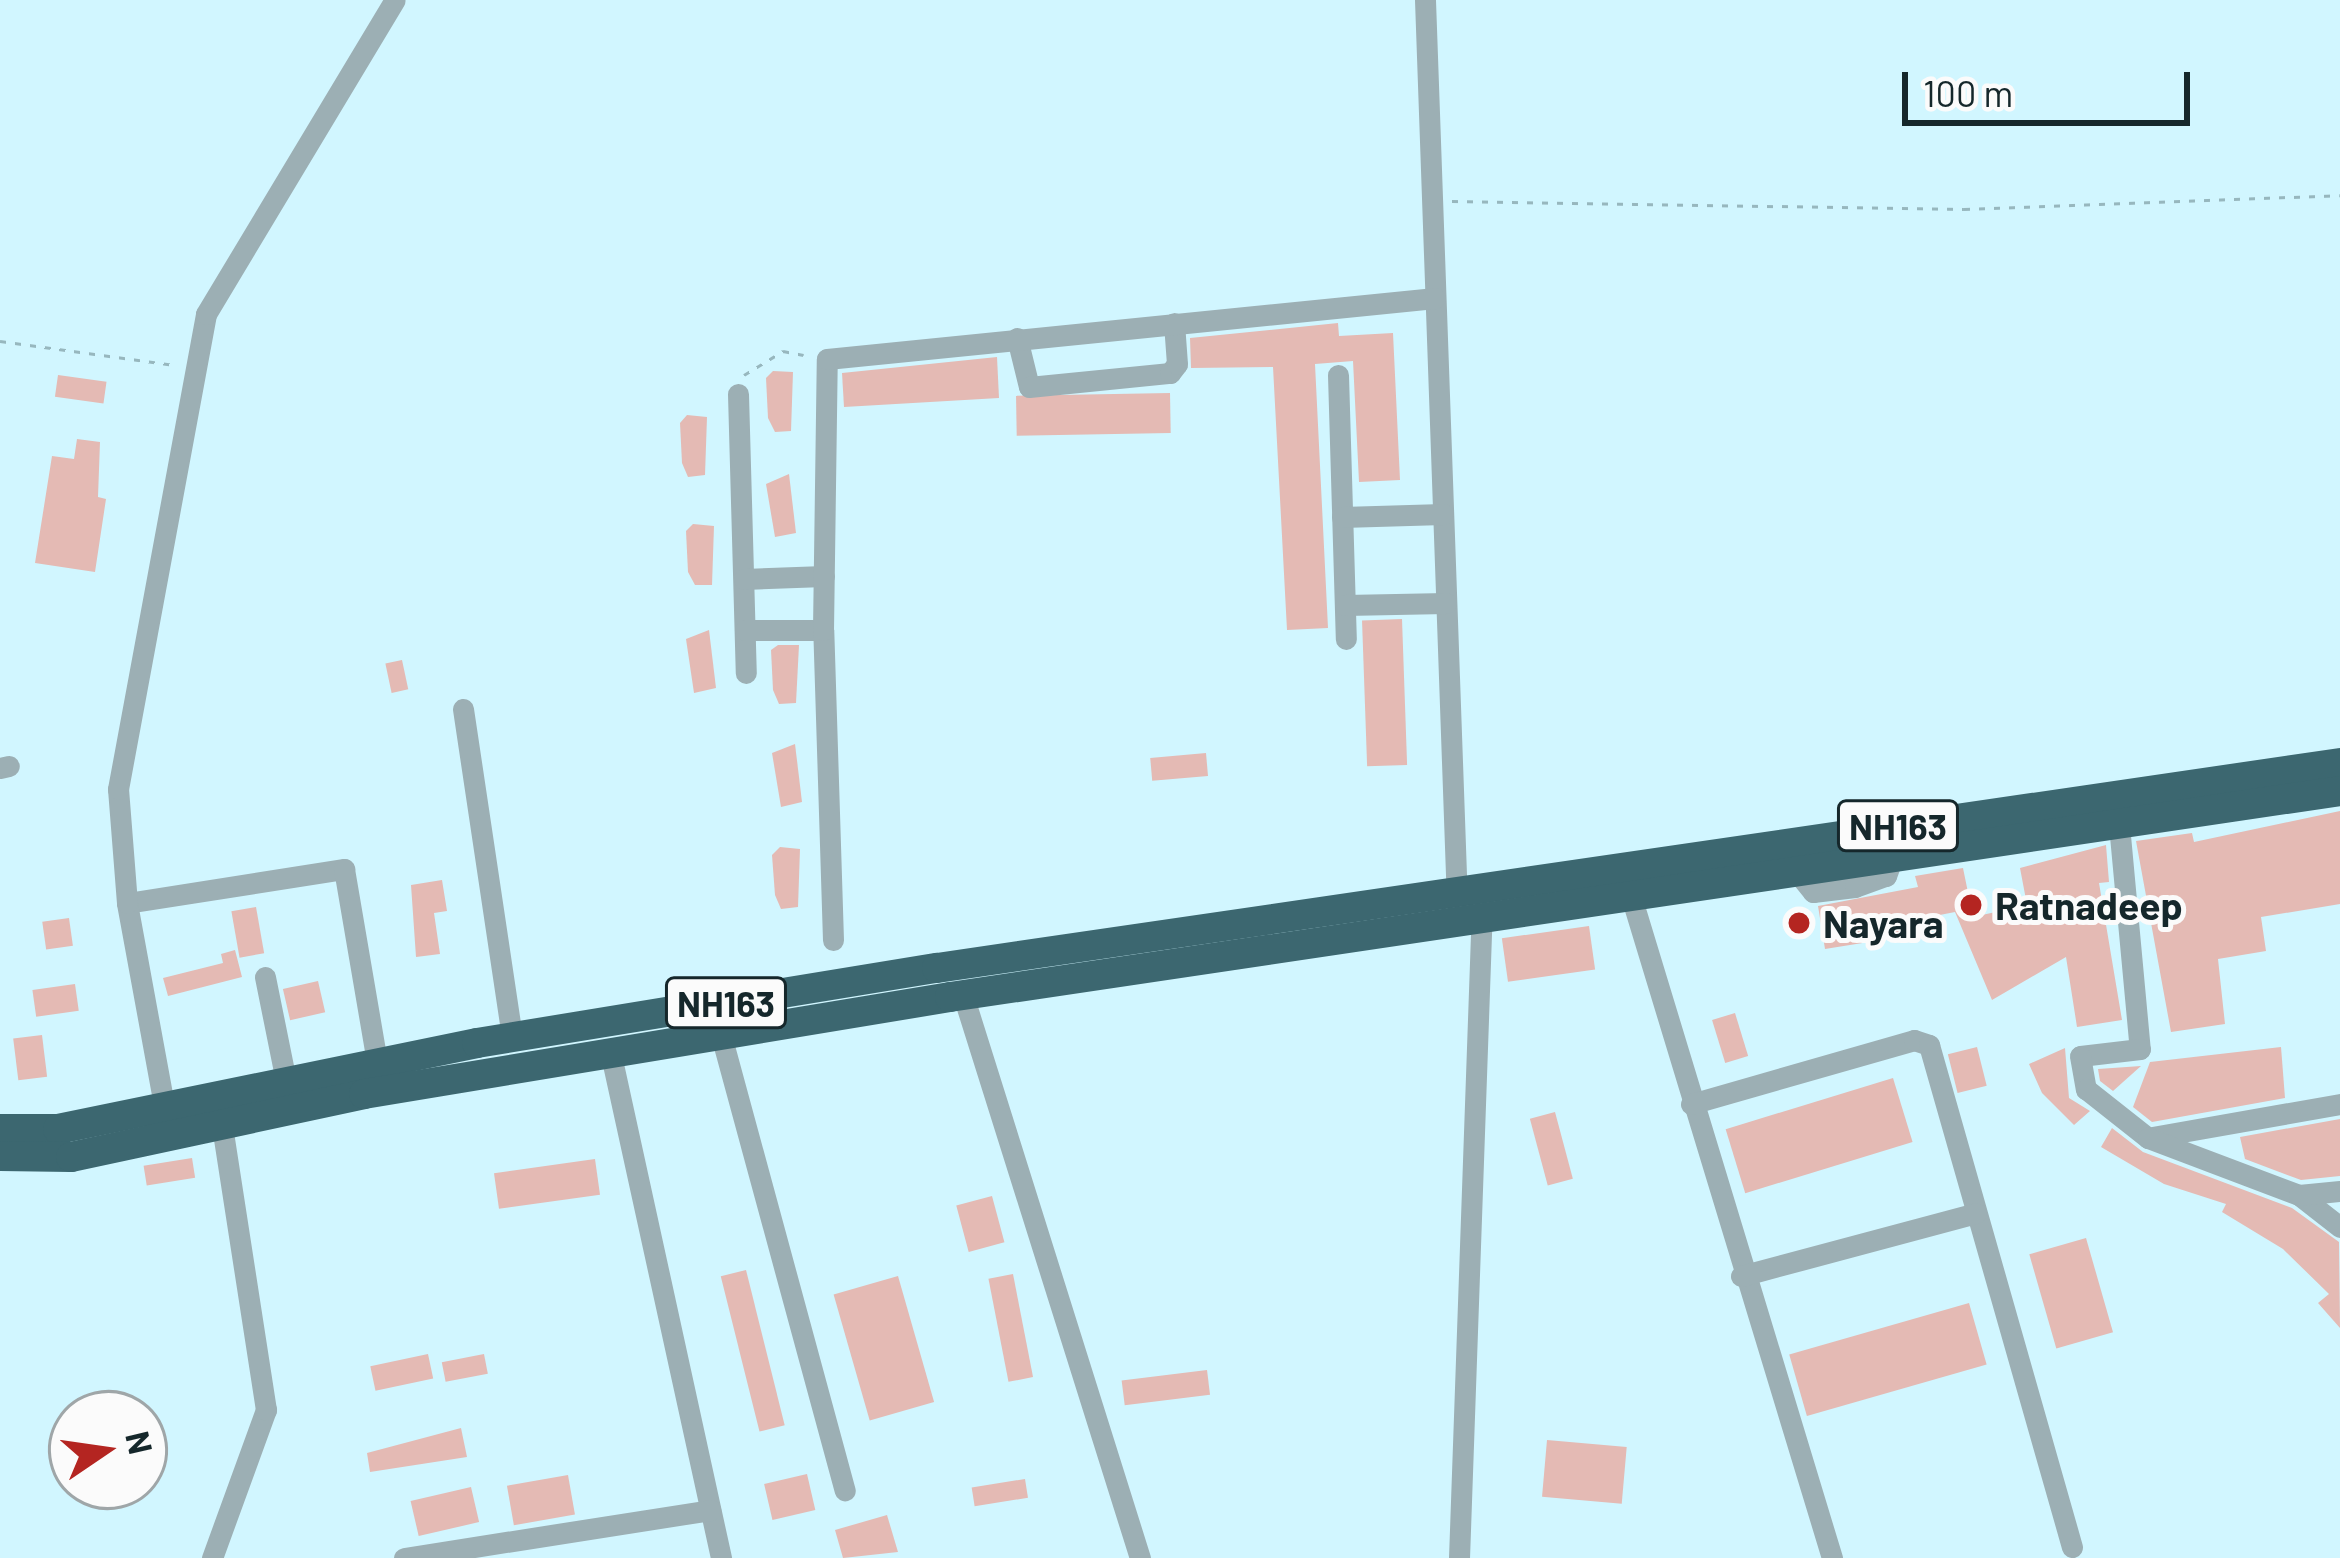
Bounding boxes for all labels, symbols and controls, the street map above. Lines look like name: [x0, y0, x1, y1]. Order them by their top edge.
scale bar: [1908, 48, 2196, 122]
text: 100 m: [1923, 71, 2013, 114]
road number: NH163: [1835, 796, 1961, 856]
place label: Ratnadeep: [1995, 882, 2183, 928]
marker: Ratnadeep: [1958, 892, 1984, 918]
place label: Nayara: [1823, 900, 1943, 946]
marker: Nayara: [1786, 910, 1812, 936]
road number: NH163: [663, 973, 789, 1033]
north arrow: [48, 1390, 168, 1510]
text: N: [118, 1427, 162, 1458]

